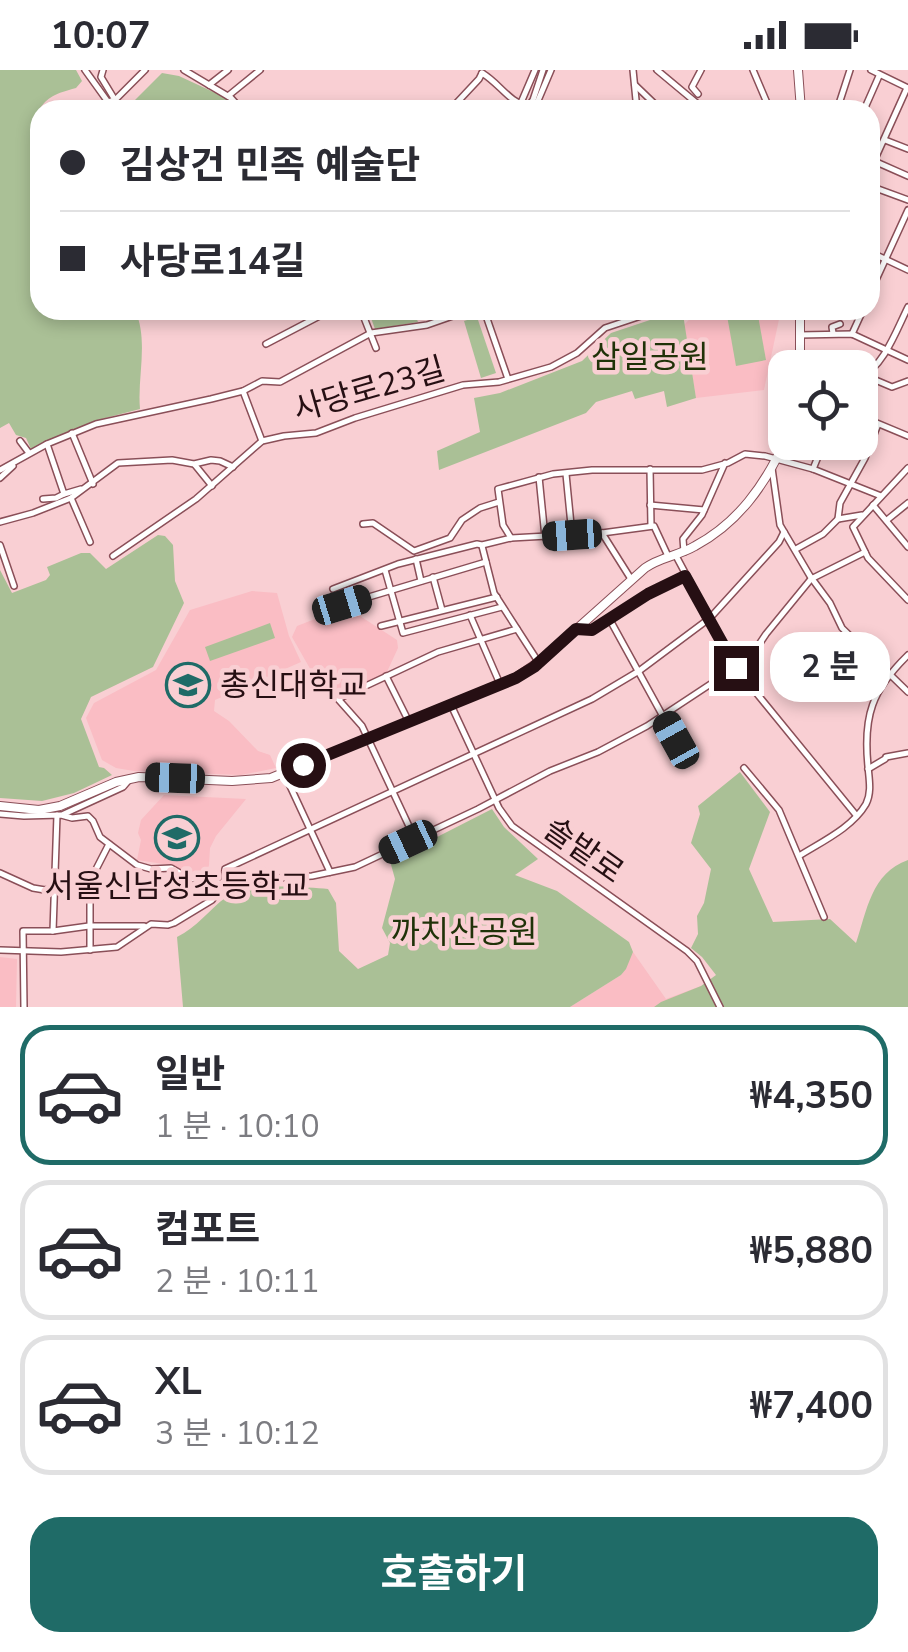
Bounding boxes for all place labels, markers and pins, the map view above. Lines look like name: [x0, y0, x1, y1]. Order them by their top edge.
school or university icon: 총신대학교: [165, 662, 211, 708]
place label: 총신대학교: [220, 664, 367, 707]
school or university icon: 서울신남성초등학교: [154, 815, 200, 861]
place label: 서울신남성초등학교: [45, 865, 309, 908]

